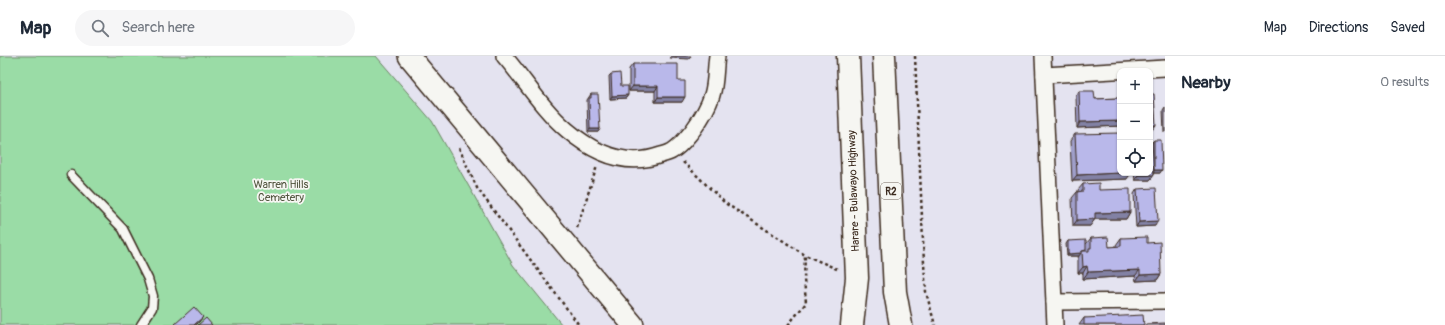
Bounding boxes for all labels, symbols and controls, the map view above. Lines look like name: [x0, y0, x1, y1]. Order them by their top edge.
search box: [75, 10, 355, 46]
text: Map: [20, 16, 51, 40]
icon: search: [89, 17, 111, 39]
text: Search here: [121, 18, 195, 37]
text: Map: [1264, 19, 1287, 36]
text: Directions: [1309, 19, 1368, 36]
text: Saved: [1390, 19, 1425, 36]
map controls: [1117, 68, 1153, 176]
button: +: [1117, 68, 1153, 104]
text: Nearby: [1181, 72, 1230, 93]
text: 0 results: [1380, 74, 1429, 90]
button: −: [1117, 104, 1153, 140]
street label: Harare - Bulawayo Highway: [845, 130, 862, 252]
button: locate: [1117, 140, 1153, 176]
park label: Warren Hills Cemetery: [253, 178, 309, 204]
road number: R2: [881, 183, 901, 199]

